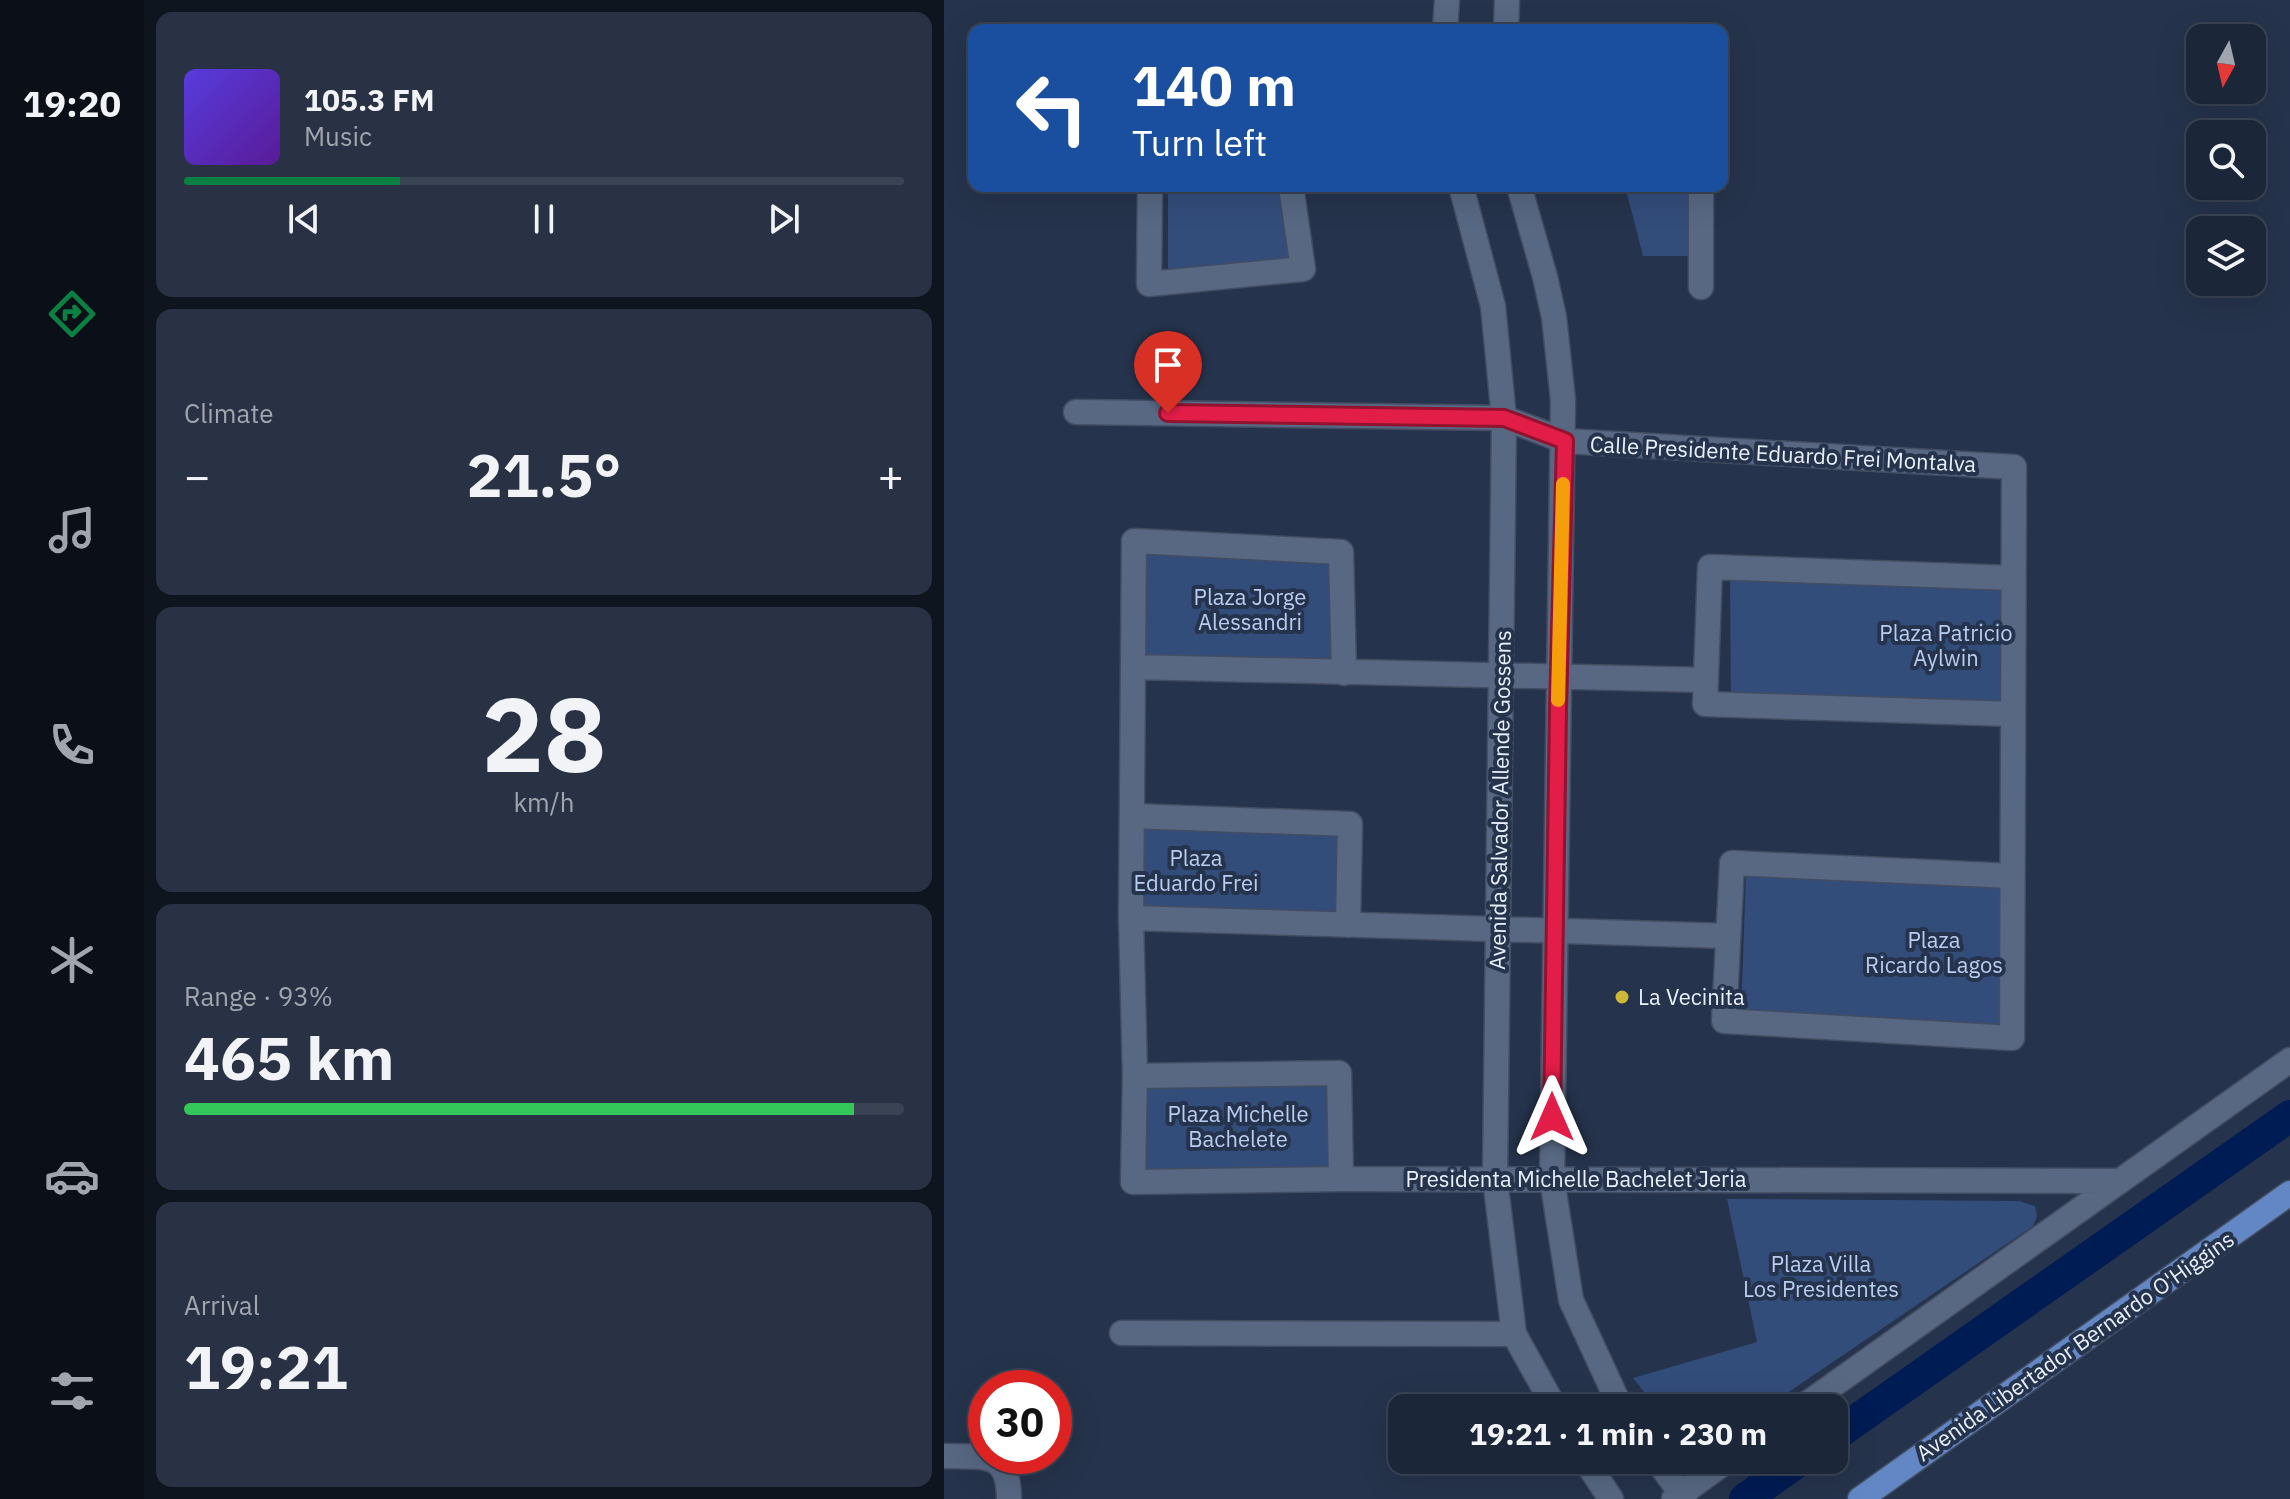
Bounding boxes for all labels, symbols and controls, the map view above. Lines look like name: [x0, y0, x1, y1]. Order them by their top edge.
north arrow: [2186, 24, 2266, 104]
map controls: [2186, 24, 2266, 296]
text: 140 m: [1132, 49, 1296, 121]
icon: left: [1000, 56, 1104, 160]
text: 19:20: [23, 80, 121, 127]
text: 105.3 FM: [304, 80, 435, 119]
text: Music: [304, 119, 372, 153]
text: Turn left: [1132, 119, 1267, 166]
button: search: [2186, 120, 2266, 200]
icon: previous: [282, 197, 326, 241]
icon: pause: [522, 197, 566, 241]
icon: next: [762, 197, 806, 241]
button: layers: [2186, 216, 2266, 296]
icon: directions: [44, 286, 100, 342]
pin: [1134, 331, 1202, 413]
icon: arrive: [1146, 343, 1190, 387]
text: Climate: [184, 396, 274, 430]
street label: Calle Presidente Eduardo Frei Montalva: [1589, 429, 1977, 478]
text: 21.5°: [467, 435, 621, 514]
text: −: [184, 447, 210, 504]
text: +: [878, 447, 904, 504]
icon: music: [44, 502, 100, 558]
park label: Plaza Jorge Alessandri: [1194, 582, 1306, 636]
park label: Plaza Patricio Aylwin: [1879, 618, 2013, 672]
street label: Avenida Salvador Allende Gossens: [1482, 630, 1517, 970]
text: 28: [482, 665, 606, 801]
icon: phone: [44, 717, 100, 773]
text: km/h: [513, 785, 575, 819]
park label: Plaza Eduardo Frei: [1133, 843, 1259, 897]
park label: Plaza Ricardo Lagos: [1865, 925, 2003, 979]
icon: climate: [44, 932, 100, 988]
text: Range · 93%: [184, 979, 333, 1013]
place label: La Vecinita: [1638, 982, 1745, 1011]
marker: La Vecinita: [1613, 988, 1631, 1006]
text: 465 km: [184, 1018, 394, 1097]
position arrow: [1510, 1075, 1594, 1159]
park label: Plaza Michelle Bachelete: [1167, 1099, 1309, 1153]
icon: car: [44, 1148, 100, 1204]
street label: Presidenta Michelle Bachelet Jeria: [1406, 1164, 1747, 1193]
street label: Avenida Libertador Bernardo O'Higgins: [1910, 1224, 2240, 1467]
park label: Plaza Villa Los Presidentes: [1743, 1249, 1899, 1303]
text: Arrival: [184, 1288, 260, 1322]
text: 19:21: [184, 1327, 348, 1406]
icon: filters: [44, 1363, 100, 1419]
speed limit sign: 30: [968, 1370, 1072, 1474]
text: 19:21 · 1 min · 230 m: [1469, 1414, 1767, 1453]

